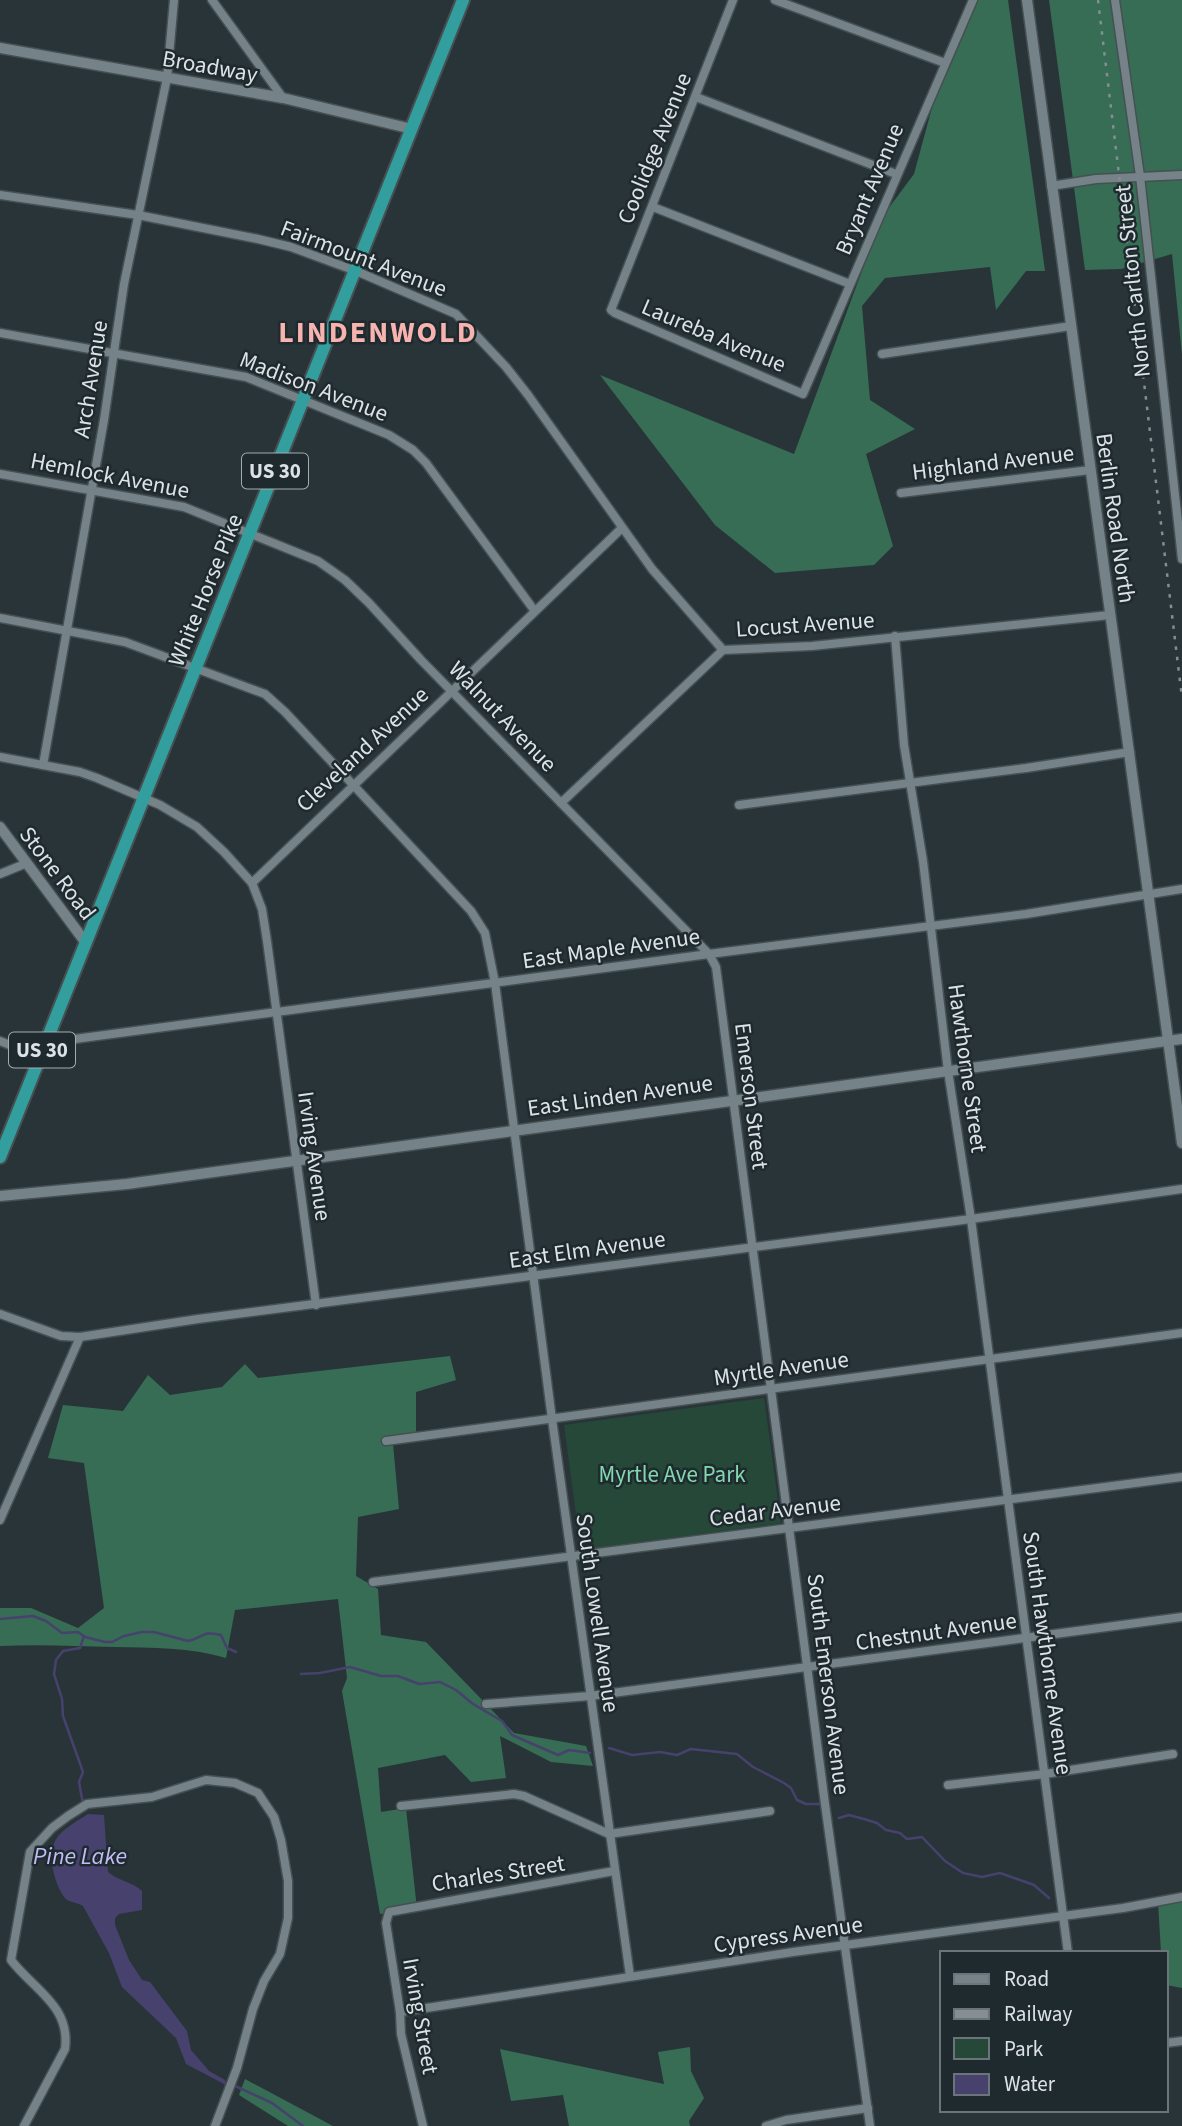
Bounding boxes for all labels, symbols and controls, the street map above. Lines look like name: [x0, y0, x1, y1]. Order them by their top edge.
street label: Broadway: [160, 42, 261, 91]
street label: Coolidge Avenue: [609, 68, 700, 229]
street label: Bryant Avenue: [827, 118, 912, 260]
street label: North Carlton Street: [1106, 183, 1159, 379]
street label: Fairmount Avenue: [276, 212, 452, 305]
street label: Laureba Avenue: [637, 290, 791, 381]
district label: LINDENWOLD: [278, 311, 478, 354]
street label: Arch Avenue: [65, 318, 116, 440]
street label: Madison Avenue: [235, 343, 393, 430]
street label: Berlin Road North: [1087, 431, 1144, 605]
street label: Highland Avenue: [910, 436, 1076, 489]
street label: Hemlock Avenue: [28, 444, 192, 507]
road number: US 30: [242, 454, 308, 489]
street label: White Horse Pike: [160, 509, 251, 671]
street label: Locust Avenue: [735, 603, 875, 646]
street label: Walnut Avenue: [441, 653, 564, 779]
street label: Cleveland Avenue: [289, 679, 436, 820]
street label: Stone Road: [11, 820, 104, 927]
street label: East Maple Avenue: [520, 920, 702, 977]
street label: Hawthorne Street: [939, 982, 996, 1155]
street label: Emerson Street: [726, 1021, 777, 1171]
road number: US 30: [9, 1032, 75, 1068]
street label: East Linden Avenue: [525, 1066, 715, 1125]
street label: Irving Avenue: [289, 1089, 340, 1223]
street label: East Elm Avenue: [507, 1222, 668, 1277]
street label: Myrtle Avenue: [711, 1343, 851, 1394]
park label: Myrtle Ave Park: [598, 1458, 746, 1491]
street label: Cedar Avenue: [707, 1486, 843, 1535]
street label: South Lowell Avenue: [567, 1511, 628, 1715]
street label: South Hawthorne Avenue: [1014, 1529, 1081, 1777]
street label: South Emerson Avenue: [799, 1571, 858, 1797]
street label: Chestnut Avenue: [853, 1604, 1019, 1659]
water label: Pine Lake: [33, 1839, 127, 1874]
street label: Charles Street: [429, 1847, 567, 1900]
street label: Cypress Avenue: [711, 1908, 865, 1961]
legend: [940, 1951, 1168, 2112]
street label: Irving Street: [394, 1955, 447, 2077]
text: Road: [1004, 1964, 1049, 1994]
text: Railway: [1004, 1999, 1072, 2029]
text: Park: [1004, 2034, 1044, 2064]
text: Water: [1004, 2069, 1056, 2099]

